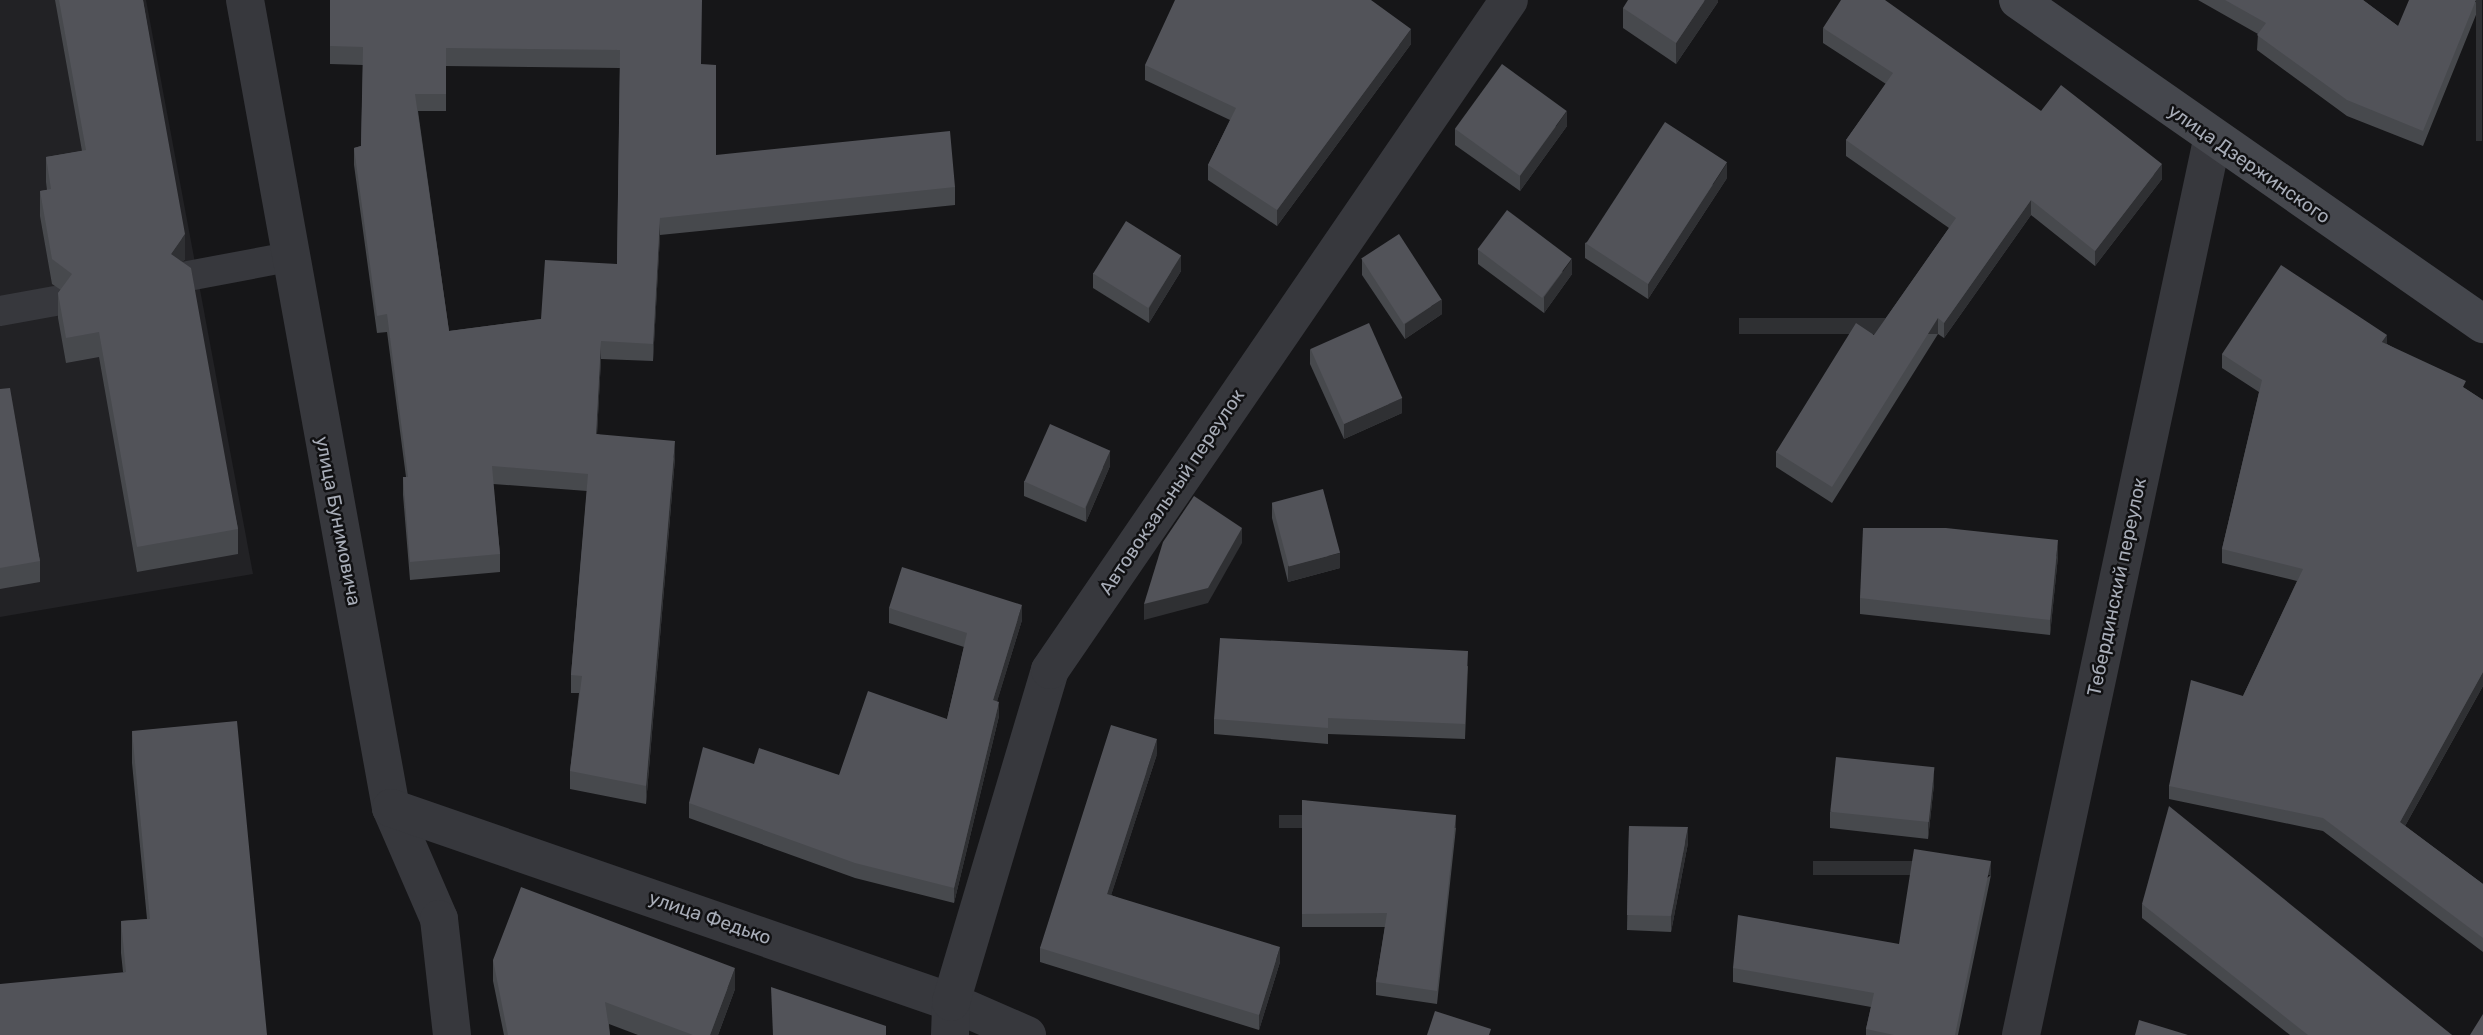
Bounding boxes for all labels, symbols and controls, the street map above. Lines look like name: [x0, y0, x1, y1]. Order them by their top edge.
street label: улица Дзержинского: [2164, 99, 2334, 229]
street label: Автовокзальный переулок: [1095, 385, 1249, 599]
street label: улица Бунимовича: [310, 434, 366, 608]
street label: Тебердинский переулок: [2083, 476, 2151, 698]
street label: улица Федько: [646, 886, 774, 950]

